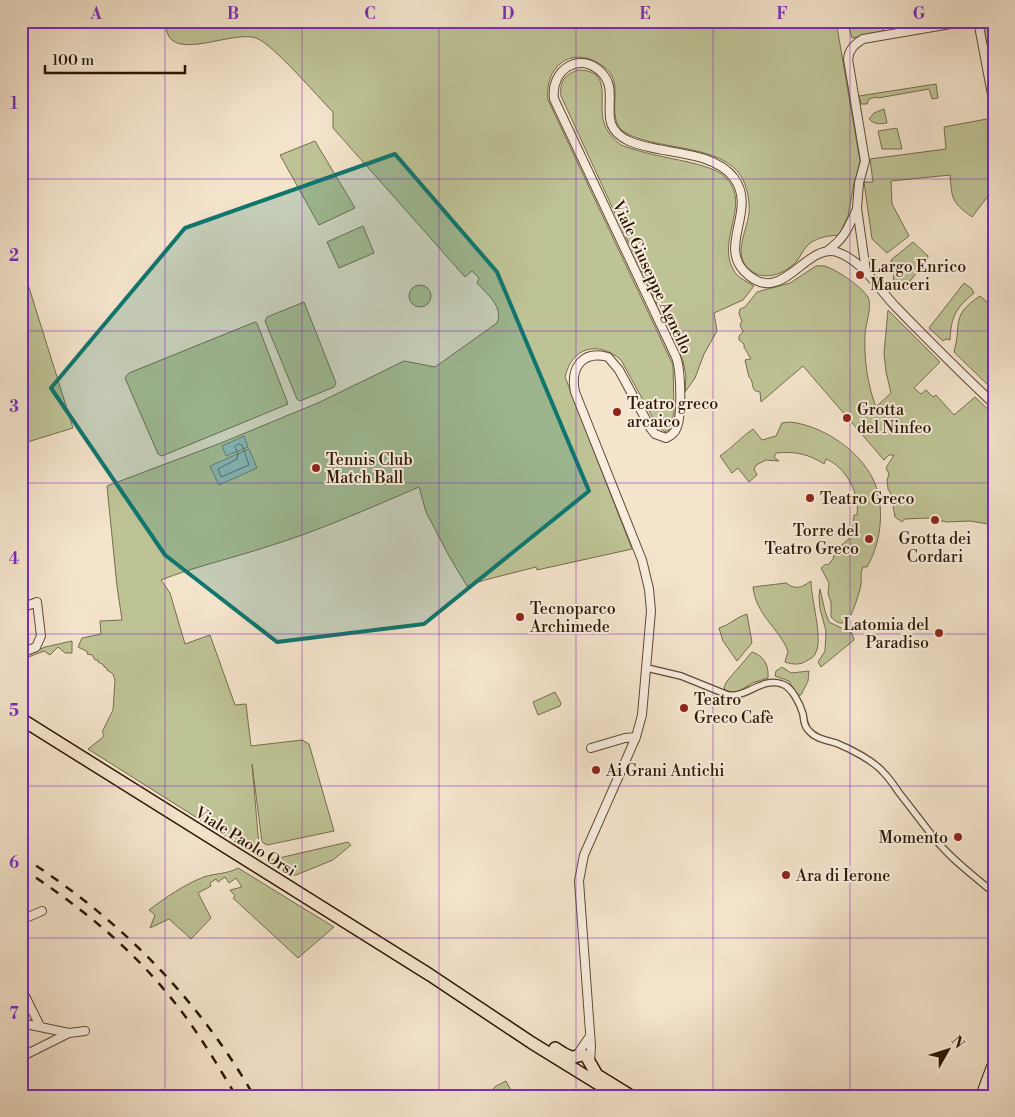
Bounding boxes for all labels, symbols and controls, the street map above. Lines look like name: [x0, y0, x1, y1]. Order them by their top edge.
text: A: [89, 4, 102, 24]
text: B: [227, 4, 239, 24]
text: C: [364, 4, 376, 24]
text: D: [502, 4, 515, 24]
text: E: [639, 4, 651, 24]
text: F: [776, 4, 788, 24]
text: G: [913, 4, 926, 24]
scale bar: [45, 42, 185, 74]
text: 100 m: [52, 51, 94, 70]
text: 1: [10, 94, 18, 114]
street label: Viale Giuseppe Agnello: [607, 197, 696, 357]
text: 2: [9, 246, 19, 266]
place label: Largo Enrico Mauceri: [870, 257, 966, 295]
marker: Largo Enrico Mauceri: [854, 269, 866, 281]
place label: Teatro greco arcaico: [627, 394, 718, 432]
text: 3: [9, 397, 19, 417]
place label: Grotta del Ninfeo: [857, 400, 931, 438]
marker: Teatro greco arcaico: [611, 406, 623, 418]
marker: Grotta del Ninfeo: [841, 412, 853, 424]
place label: Tennis Club Match Ball: [326, 450, 413, 488]
marker: Tennis Club Match Ball: [310, 462, 322, 474]
place label: Teatro Greco: [820, 489, 914, 509]
marker: Teatro Greco: [804, 492, 816, 504]
marker: Grotta dei Cordari: [929, 514, 941, 526]
place label: Torre del Teatro Greco: [765, 521, 859, 559]
place label: Grotta dei Cordari: [899, 529, 971, 567]
marker: Torre del Teatro Greco: [863, 533, 875, 545]
text: 4: [9, 549, 20, 569]
place label: Tecnoparco Archimede: [529, 599, 616, 637]
marker: Tecnoparco Archimede: [514, 611, 526, 623]
place label: Latomia del Paradiso: [843, 615, 929, 653]
marker: Latomia del Paradiso: [933, 627, 945, 639]
place label: Teatro Greco Cafè: [694, 690, 774, 728]
text: 5: [9, 701, 19, 721]
marker: Teatro Greco Cafè: [678, 702, 690, 714]
place label: Ai Grani Antichi: [605, 761, 725, 781]
marker: Ai Grani Antichi: [590, 764, 602, 776]
street label: Viale Paolo Orsi: [190, 802, 300, 881]
place label: Momento: [879, 828, 948, 848]
marker: Momento: [952, 831, 964, 843]
text: 6: [9, 853, 19, 873]
place label: Ara di Ierone: [795, 866, 890, 886]
marker: Ara di Ierone: [780, 869, 792, 881]
text: 7: [9, 1004, 19, 1024]
north arrow: [922, 1024, 972, 1074]
text: N: [947, 1032, 968, 1052]

